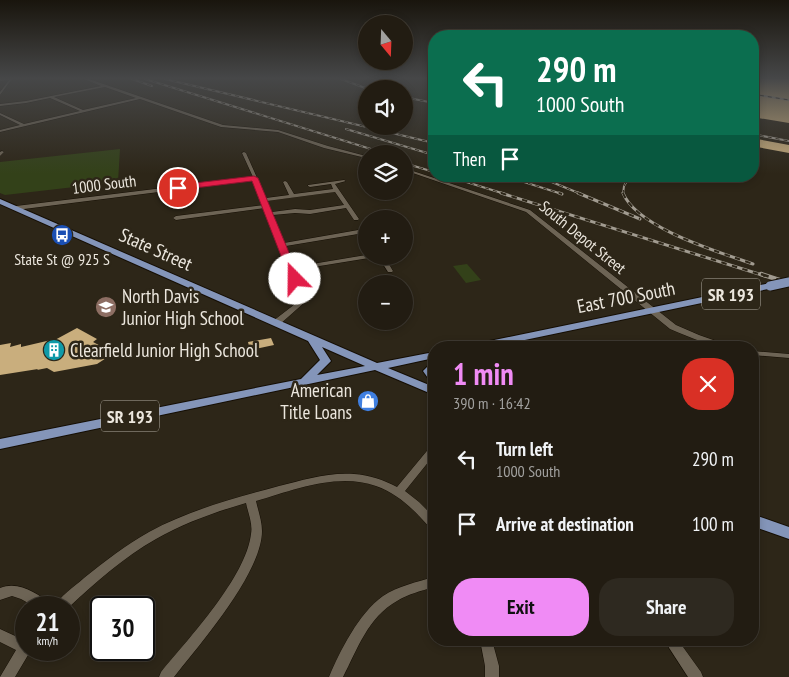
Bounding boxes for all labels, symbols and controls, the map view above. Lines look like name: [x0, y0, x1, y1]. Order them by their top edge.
north arrow: [358, 15, 412, 70]
map controls: [358, 15, 413, 330]
text: 290 m: [536, 46, 617, 92]
icon: left: [453, 50, 518, 115]
button: sound: [358, 80, 413, 135]
text: 1000 South: [536, 90, 624, 118]
button: layers: [358, 145, 413, 200]
icon: arrive: [496, 145, 524, 173]
text: Then: [453, 147, 486, 171]
pin: [157, 167, 199, 209]
street label: 1000 South: [71, 170, 137, 198]
icon: arrive: [164, 174, 192, 202]
street label: South Depot Street: [536, 196, 631, 278]
button: +: [358, 210, 413, 265]
street label: State Street: [116, 222, 197, 276]
bus stop icon: State St @ 925 S: [50, 223, 74, 247]
place label: State St @ 925 S: [14, 249, 110, 269]
position arrow: [268, 252, 320, 304]
button: −: [358, 275, 413, 330]
street label: East 700 South: [575, 276, 677, 318]
road number: SR 193: [702, 278, 760, 310]
place label: North Davis Junior High School: [121, 284, 244, 330]
school or university icon: North Davis Junior High School: [94, 295, 118, 319]
building icon: Clearfield Junior High School: [42, 338, 66, 362]
place label: Clearfield Junior High School: [70, 338, 259, 362]
text: 1 min: [453, 354, 514, 393]
button: close: [682, 358, 734, 410]
place label: American Title Loans: [280, 378, 352, 424]
shop icon: American Title Loans: [356, 389, 380, 413]
text: 390 m · 16:42: [453, 393, 531, 413]
road number: SR 193: [101, 401, 159, 432]
text: Turn left: [496, 437, 553, 461]
icon: left: [453, 445, 481, 473]
text: 290 m: [692, 447, 734, 471]
text: 1000 South: [496, 461, 560, 481]
icon: arrive: [453, 510, 481, 538]
text: Arrive at destination: [496, 512, 634, 536]
text: 100 m: [692, 512, 734, 536]
button: Exit: [453, 578, 589, 636]
button: Share: [599, 578, 734, 636]
speed limit sign: 30: [90, 596, 155, 661]
text: 21: [36, 606, 59, 638]
text: km/h: [37, 633, 58, 648]

